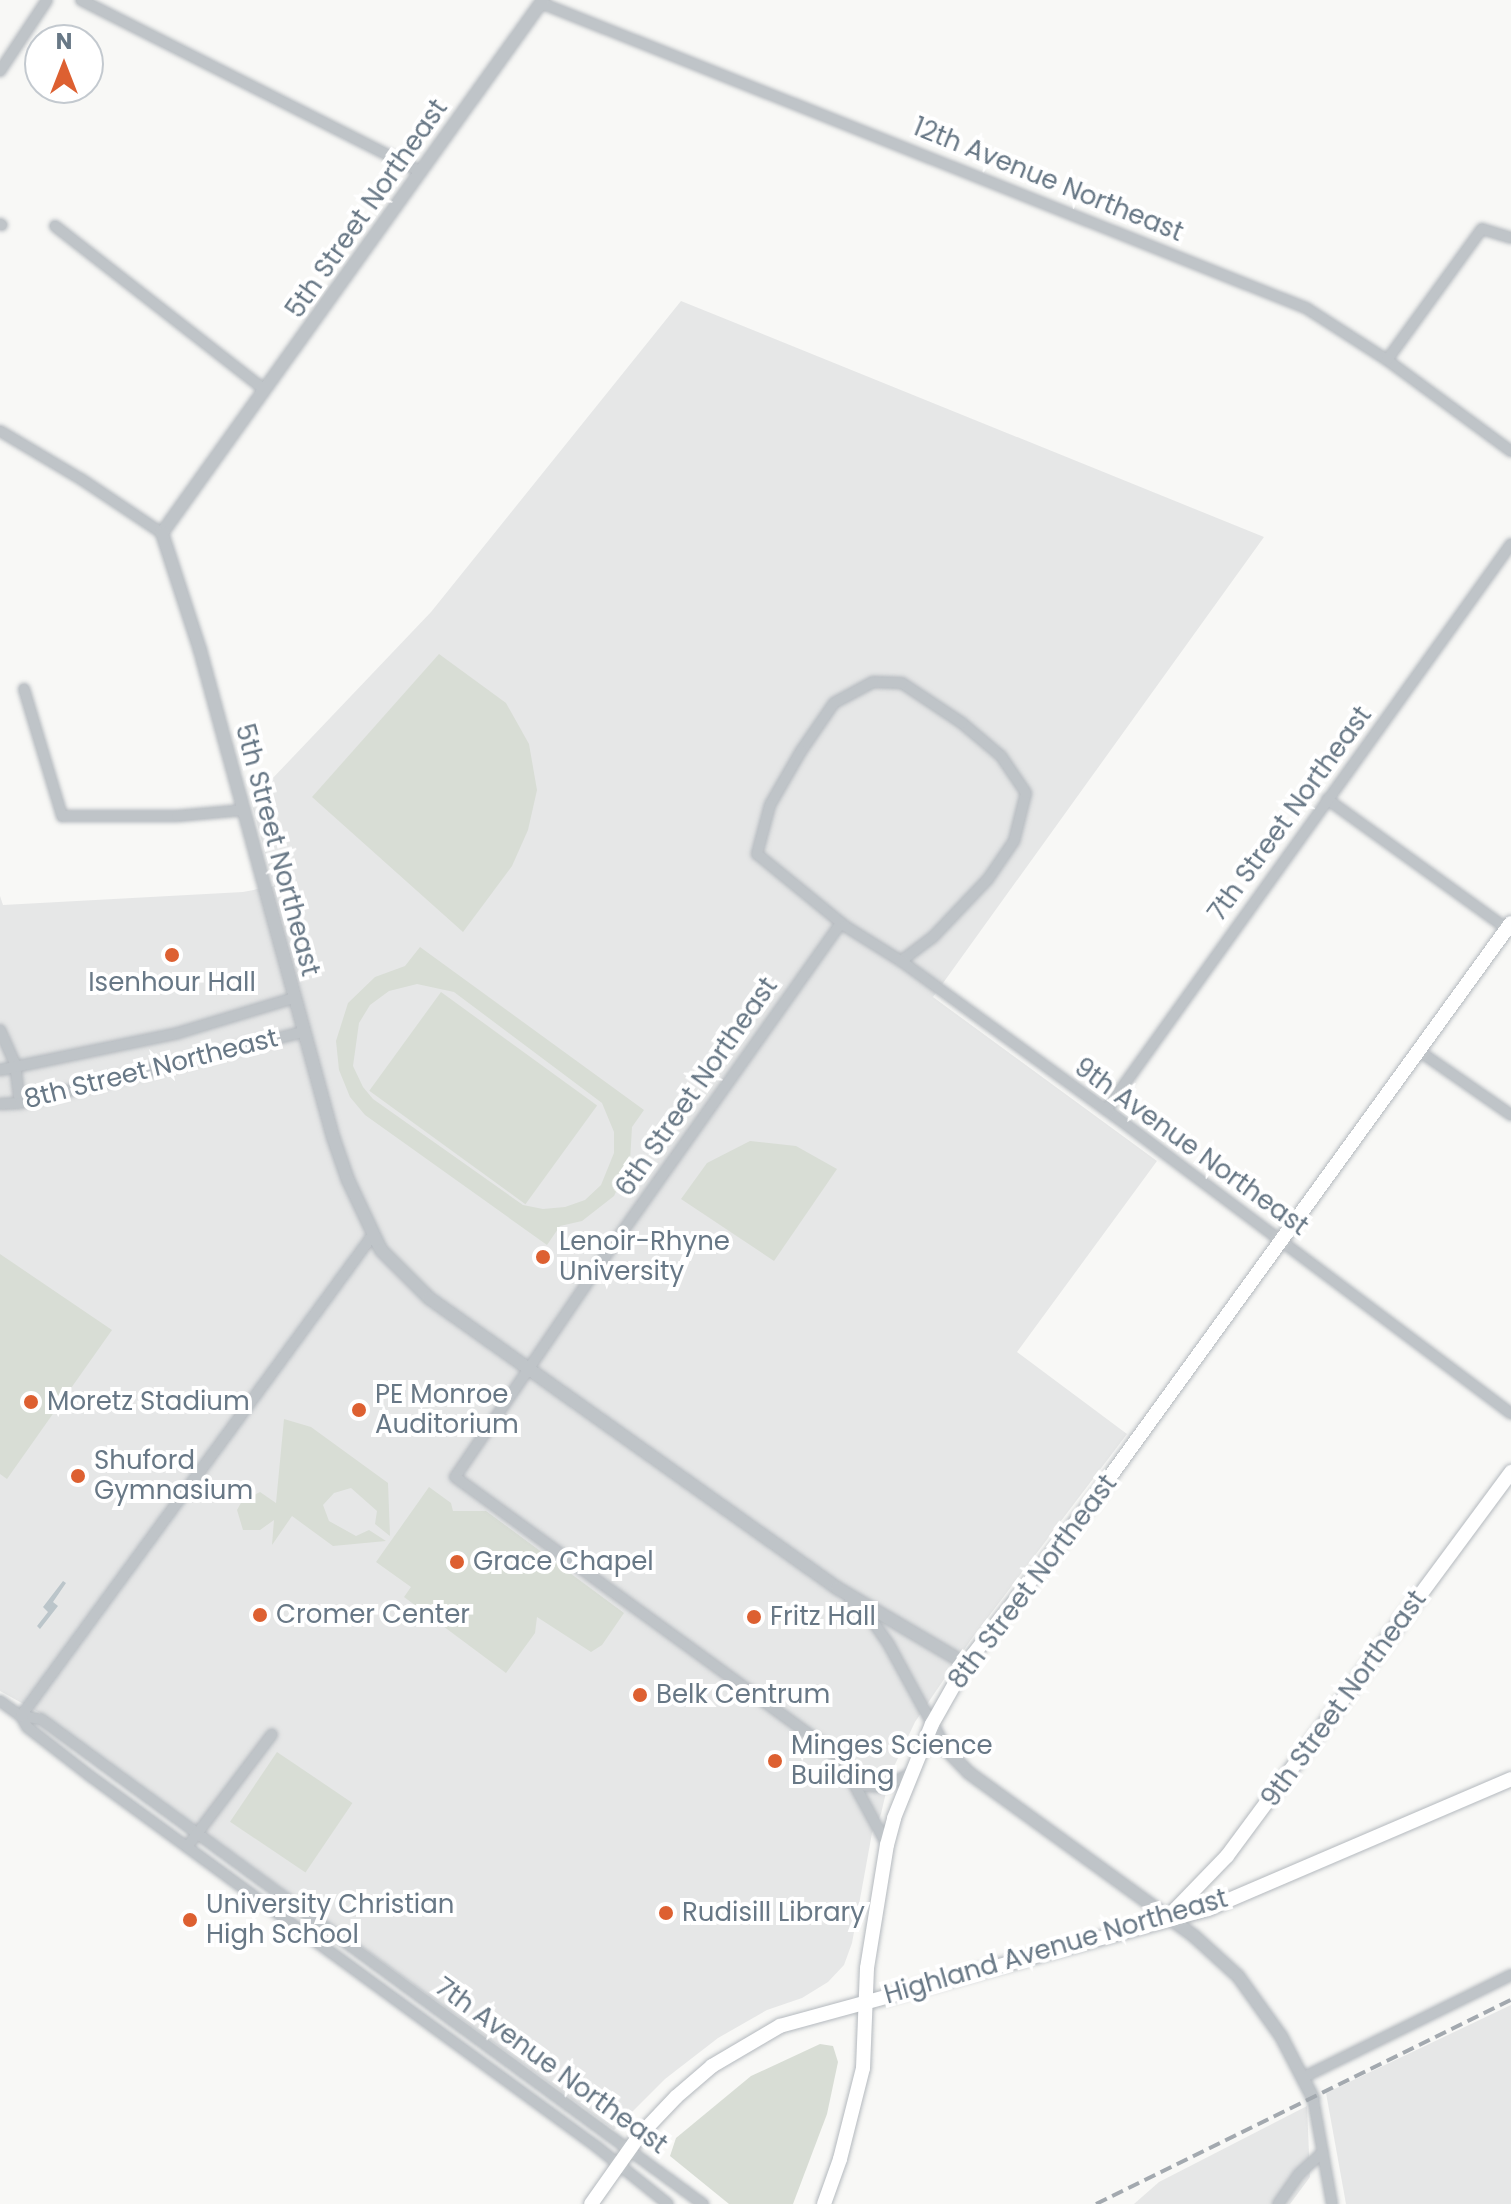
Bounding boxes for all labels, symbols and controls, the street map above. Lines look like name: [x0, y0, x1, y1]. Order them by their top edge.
north arrow: [24, 24, 104, 104]
text: N: [56, 26, 72, 57]
street label: 5th Street Northeast: [280, 94, 454, 324]
street label: 12th Avenue Northeast: [908, 112, 1188, 248]
street label: 7th Street Northeast: [1202, 701, 1378, 927]
street label: 5th Street Northeast: [228, 720, 326, 980]
marker: Isenhour Hall: [163, 946, 181, 964]
place label: Isenhour Hall: [88, 967, 256, 999]
street label: 6th Street Northeast: [610, 972, 784, 1202]
street label: 8th Street Northeast: [21, 1022, 281, 1116]
street label: 9th Avenue Northeast: [1068, 1052, 1314, 1242]
place label: Lenoir-Rhyne University: [559, 1226, 730, 1288]
marker: Lenoir-Rhyne University: [534, 1248, 552, 1266]
place label: PE Monroe Auditorium: [375, 1379, 519, 1440]
place label: Moretz Stadium: [47, 1386, 250, 1418]
marker: Moretz Stadium: [22, 1393, 40, 1411]
marker: PE Monroe Auditorium: [350, 1401, 368, 1419]
place label: Shuford Gymnasium: [94, 1445, 253, 1506]
marker: Shuford Gymnasium: [69, 1467, 87, 1485]
street label: 8th Street Northeast: [942, 1469, 1124, 1695]
place label: Grace Chapel: [473, 1546, 654, 1578]
marker: Grace Chapel: [448, 1553, 466, 1571]
street label: 9th Street Northeast: [1255, 1585, 1433, 1813]
place label: Cromer Center: [276, 1599, 470, 1631]
place label: Fritz Hall: [770, 1601, 876, 1633]
marker: Cromer Center: [251, 1606, 269, 1624]
marker: Fritz Hall: [745, 1608, 763, 1626]
place label: Belk Centrum: [656, 1679, 830, 1711]
marker: Belk Centrum: [631, 1686, 649, 1704]
place label: Minges Science Building: [791, 1730, 993, 1792]
marker: Minges Science Building: [766, 1752, 784, 1770]
street label: Highland Avenue Northeast: [881, 1883, 1231, 2011]
place label: University Christian High School: [206, 1889, 454, 1950]
place label: Rudisill Library: [682, 1897, 865, 1929]
marker: Rudisill Library: [657, 1904, 675, 1922]
marker: University Christian High School: [181, 1911, 199, 1929]
street label: 7th Avenue Northeast: [429, 1971, 673, 2161]

